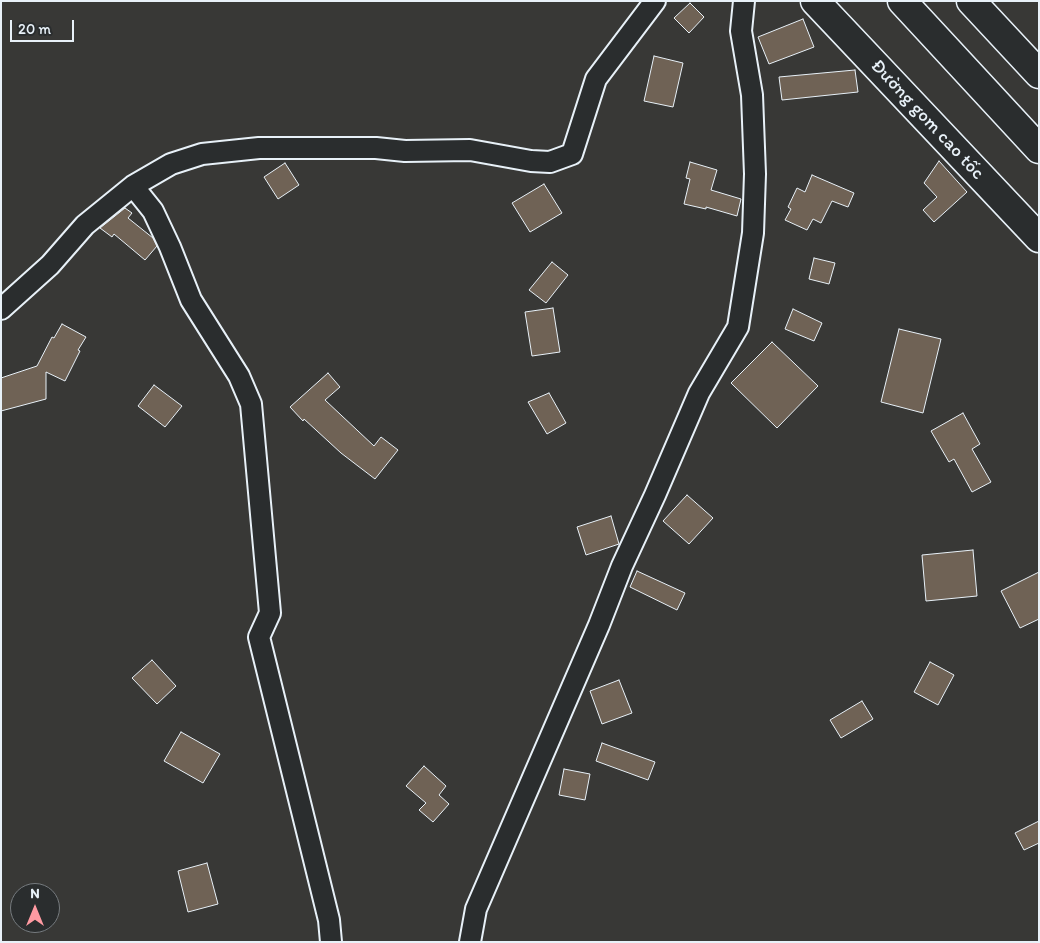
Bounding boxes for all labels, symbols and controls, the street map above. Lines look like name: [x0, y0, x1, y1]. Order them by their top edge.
scale bar: [12, 10, 76, 42]
text: 20 m: [18, 20, 51, 38]
street label: Đường gom cao tốc: [865, 55, 989, 185]
north arrow: [10, 883, 60, 933]
text: N: [30, 885, 40, 902]

